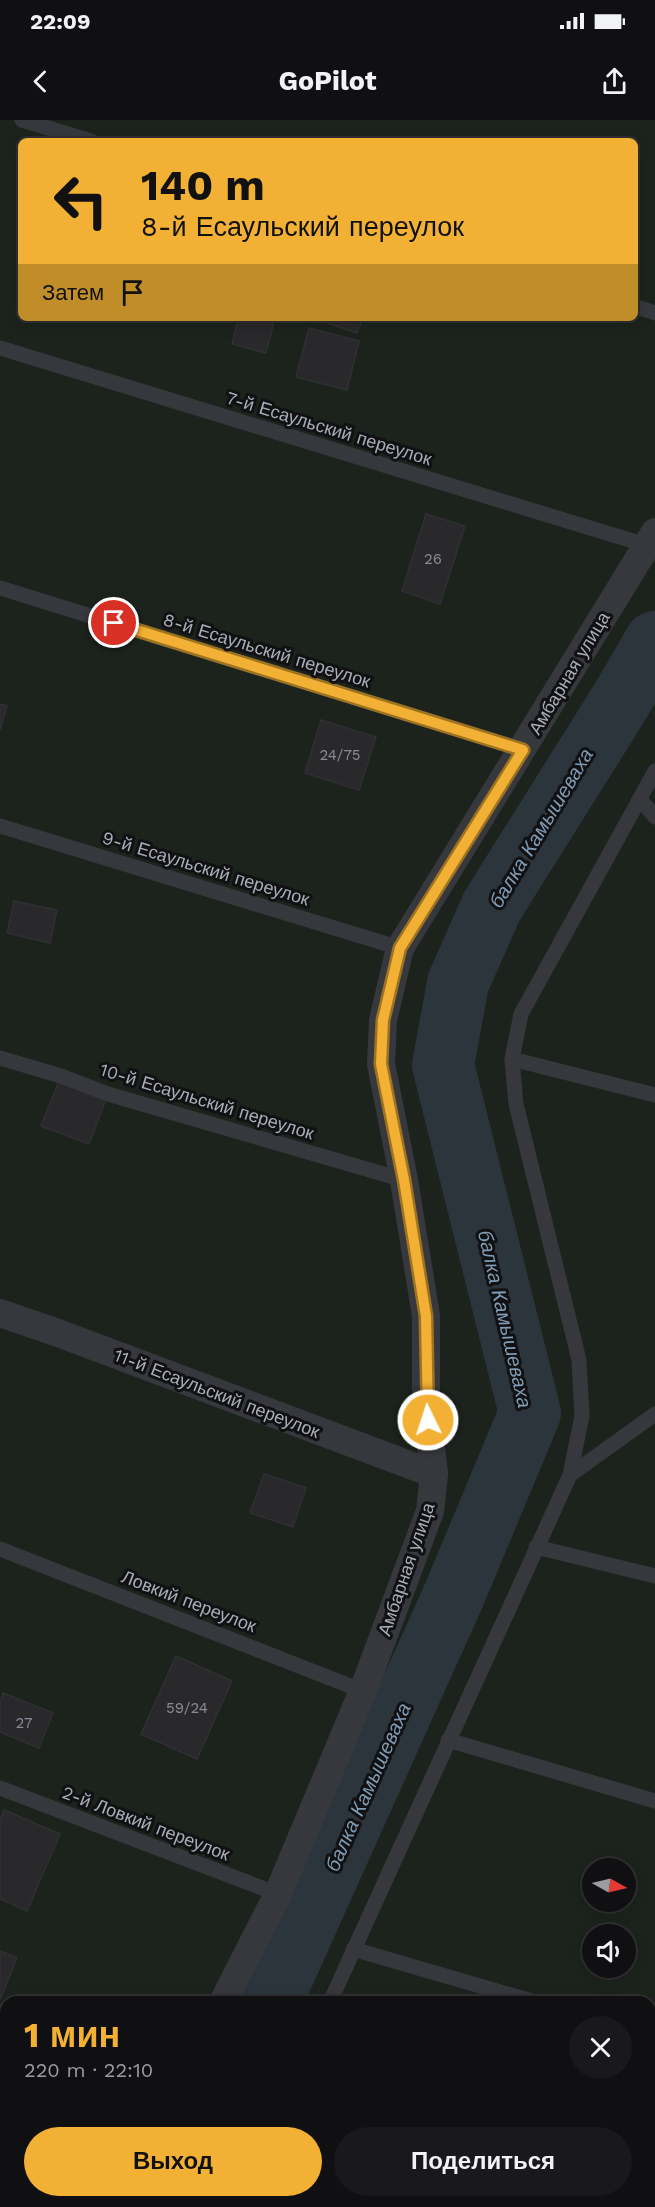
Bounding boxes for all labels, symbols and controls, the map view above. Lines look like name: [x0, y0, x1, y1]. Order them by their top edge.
text: 22:09: [30, 9, 91, 34]
icon: back: [24, 65, 57, 98]
text: GoPilot: [278, 65, 377, 97]
icon: share: [598, 65, 631, 98]
text: 140 m: [141, 161, 265, 210]
icon: left: [42, 162, 120, 240]
text: 8-й Есаульский переулок: [141, 211, 464, 243]
icon: arrive: [116, 276, 149, 309]
text: Затем: [42, 280, 104, 305]
street label: 7-й Есаульский переулок: [224, 387, 434, 469]
house number: 26: [424, 550, 442, 568]
pin: [88, 597, 139, 648]
icon: arrive: [97, 606, 130, 639]
street label: Амбарная улица: [524, 607, 614, 738]
street label: 8-й Есаульский переулок: [161, 608, 373, 692]
water label: балка Камышеваха: [484, 744, 598, 912]
house number: 24/75: [319, 746, 361, 764]
street label: 9-й Есаульский переулок: [100, 826, 312, 910]
street label: 10-й Есаульский переулок: [97, 1058, 317, 1144]
water label: балка Камышеваха: [473, 1228, 537, 1410]
street label: 11-й Есаульский переулок: [111, 1344, 323, 1442]
position arrow: [396, 1388, 460, 1452]
street label: Амбарная улица: [373, 1499, 439, 1638]
street label: Ловкий переулок: [119, 1566, 259, 1636]
house number: 59/24: [166, 1699, 208, 1717]
water label: балка Камышеваха: [320, 1699, 416, 1875]
house number: 27: [16, 1714, 32, 1732]
street label: 2-й Ловкий переулок: [59, 1781, 233, 1865]
north arrow: [582, 1858, 636, 1912]
map controls: [582, 1858, 636, 1978]
button: sound: [582, 1924, 636, 1978]
text: 1 мин: [24, 2014, 120, 2056]
button: close: [569, 2016, 632, 2079]
text: 220 m · 22:10: [24, 2058, 153, 2082]
button: Выход: [24, 2127, 322, 2196]
button: Поделиться: [334, 2127, 632, 2196]

